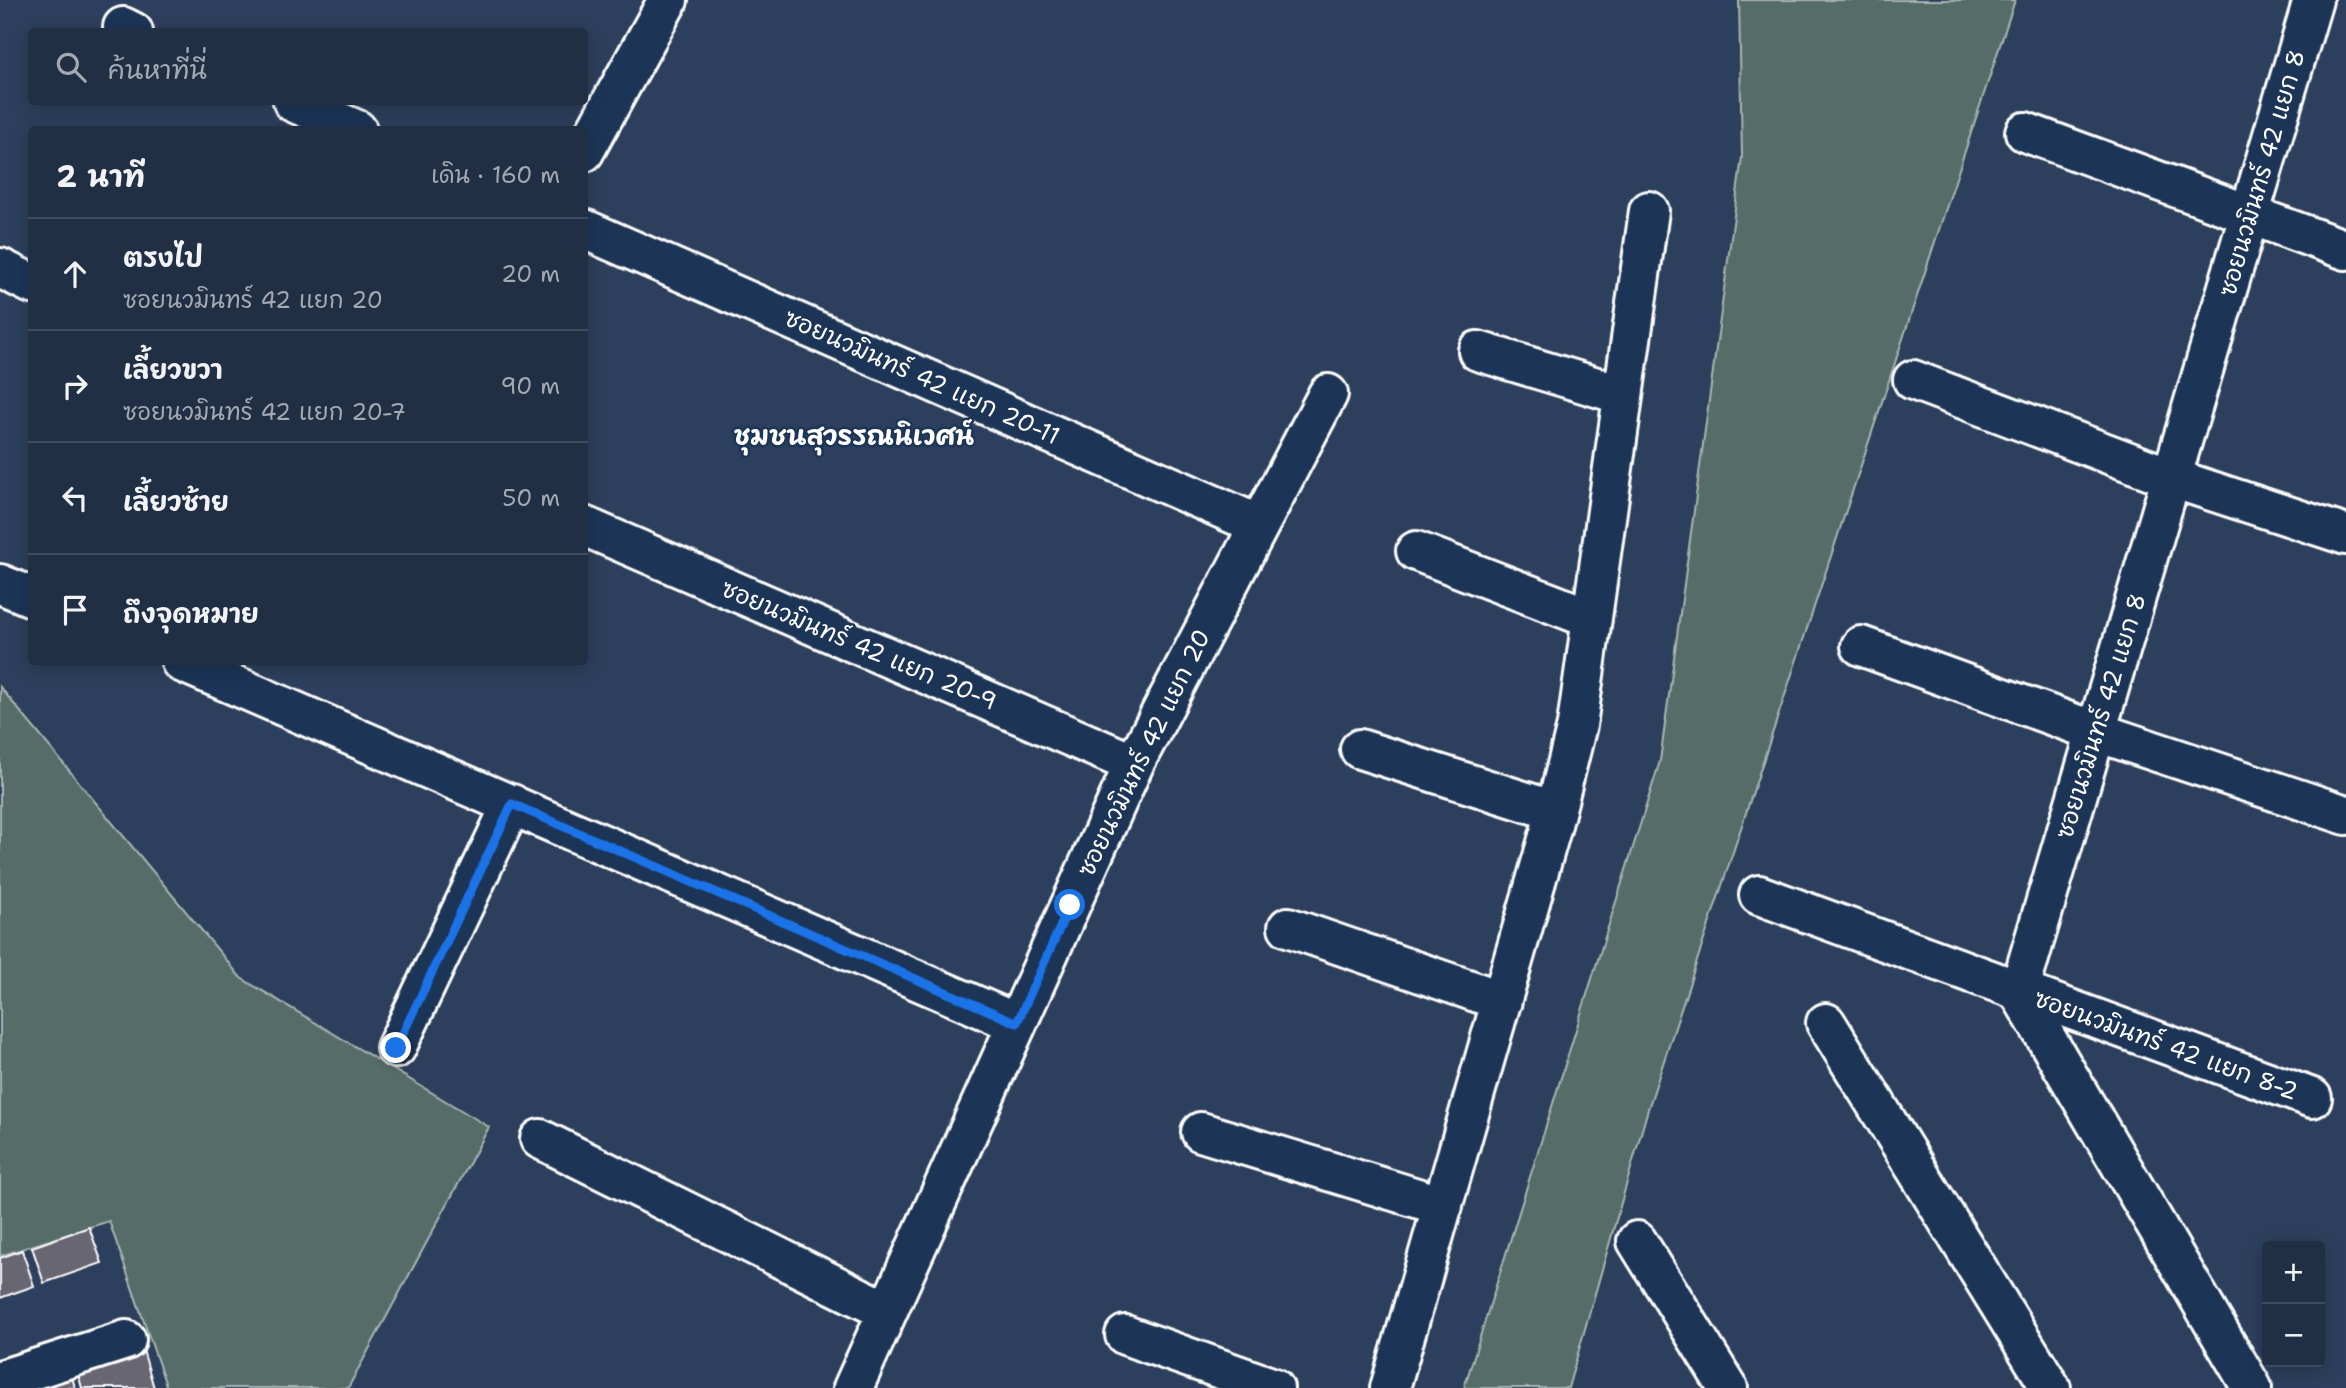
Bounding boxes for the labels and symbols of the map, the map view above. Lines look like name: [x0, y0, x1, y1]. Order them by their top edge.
street label: ซอยนวมินทร์ 42 แยก 8: [2211, 46, 2313, 300]
street label: ซอยนวมินทร์ 42 แยก 20-11: [779, 302, 1065, 452]
district label: ชุมชนสุวรรณนิเวศน์: [734, 418, 974, 456]
street label: ซอยนวมินทร์ 42 แยก 20-9: [716, 572, 1002, 718]
street label: ซอยนวมินทร์ 42 แยก 8: [2048, 589, 2154, 843]
street label: ซอยนวมินทร์ 42 แยก 20: [1070, 624, 1218, 882]
route start: [1054, 889, 1085, 920]
street label: ซอยนวมินทร์ 42 แยก 8-2: [2030, 982, 2302, 1108]
route end: [380, 1032, 411, 1063]

